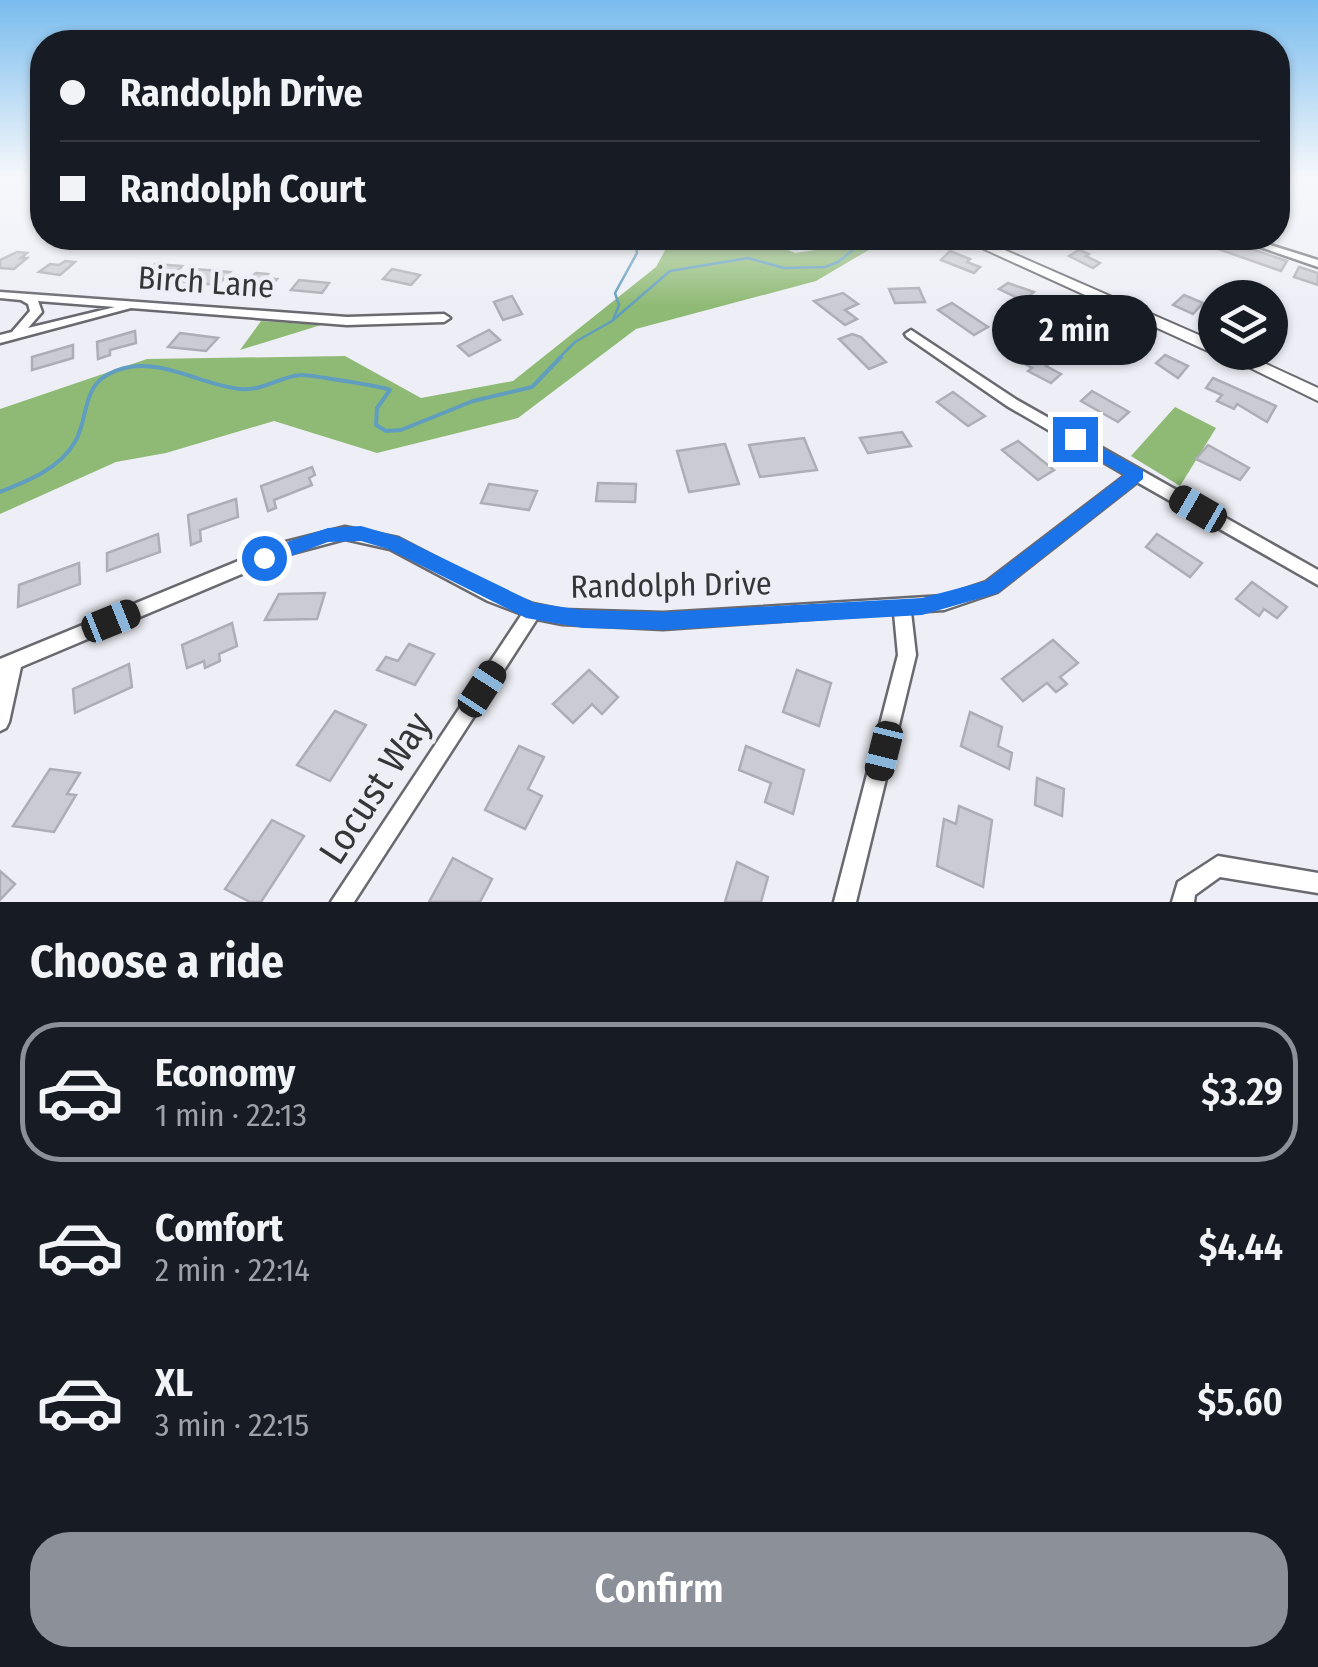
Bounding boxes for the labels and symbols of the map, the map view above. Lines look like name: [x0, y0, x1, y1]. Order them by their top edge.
street label: Birch Lane: [137, 258, 275, 306]
callout: 2 min: [992, 294, 1158, 364]
route end: [1053, 417, 1098, 462]
car: [1165, 481, 1231, 537]
route start: [242, 536, 287, 581]
street label: Randolph Drive: [570, 564, 772, 606]
car: [78, 596, 144, 646]
car: [453, 656, 511, 722]
street label: Locust Way: [309, 703, 441, 873]
car: [862, 718, 906, 784]

